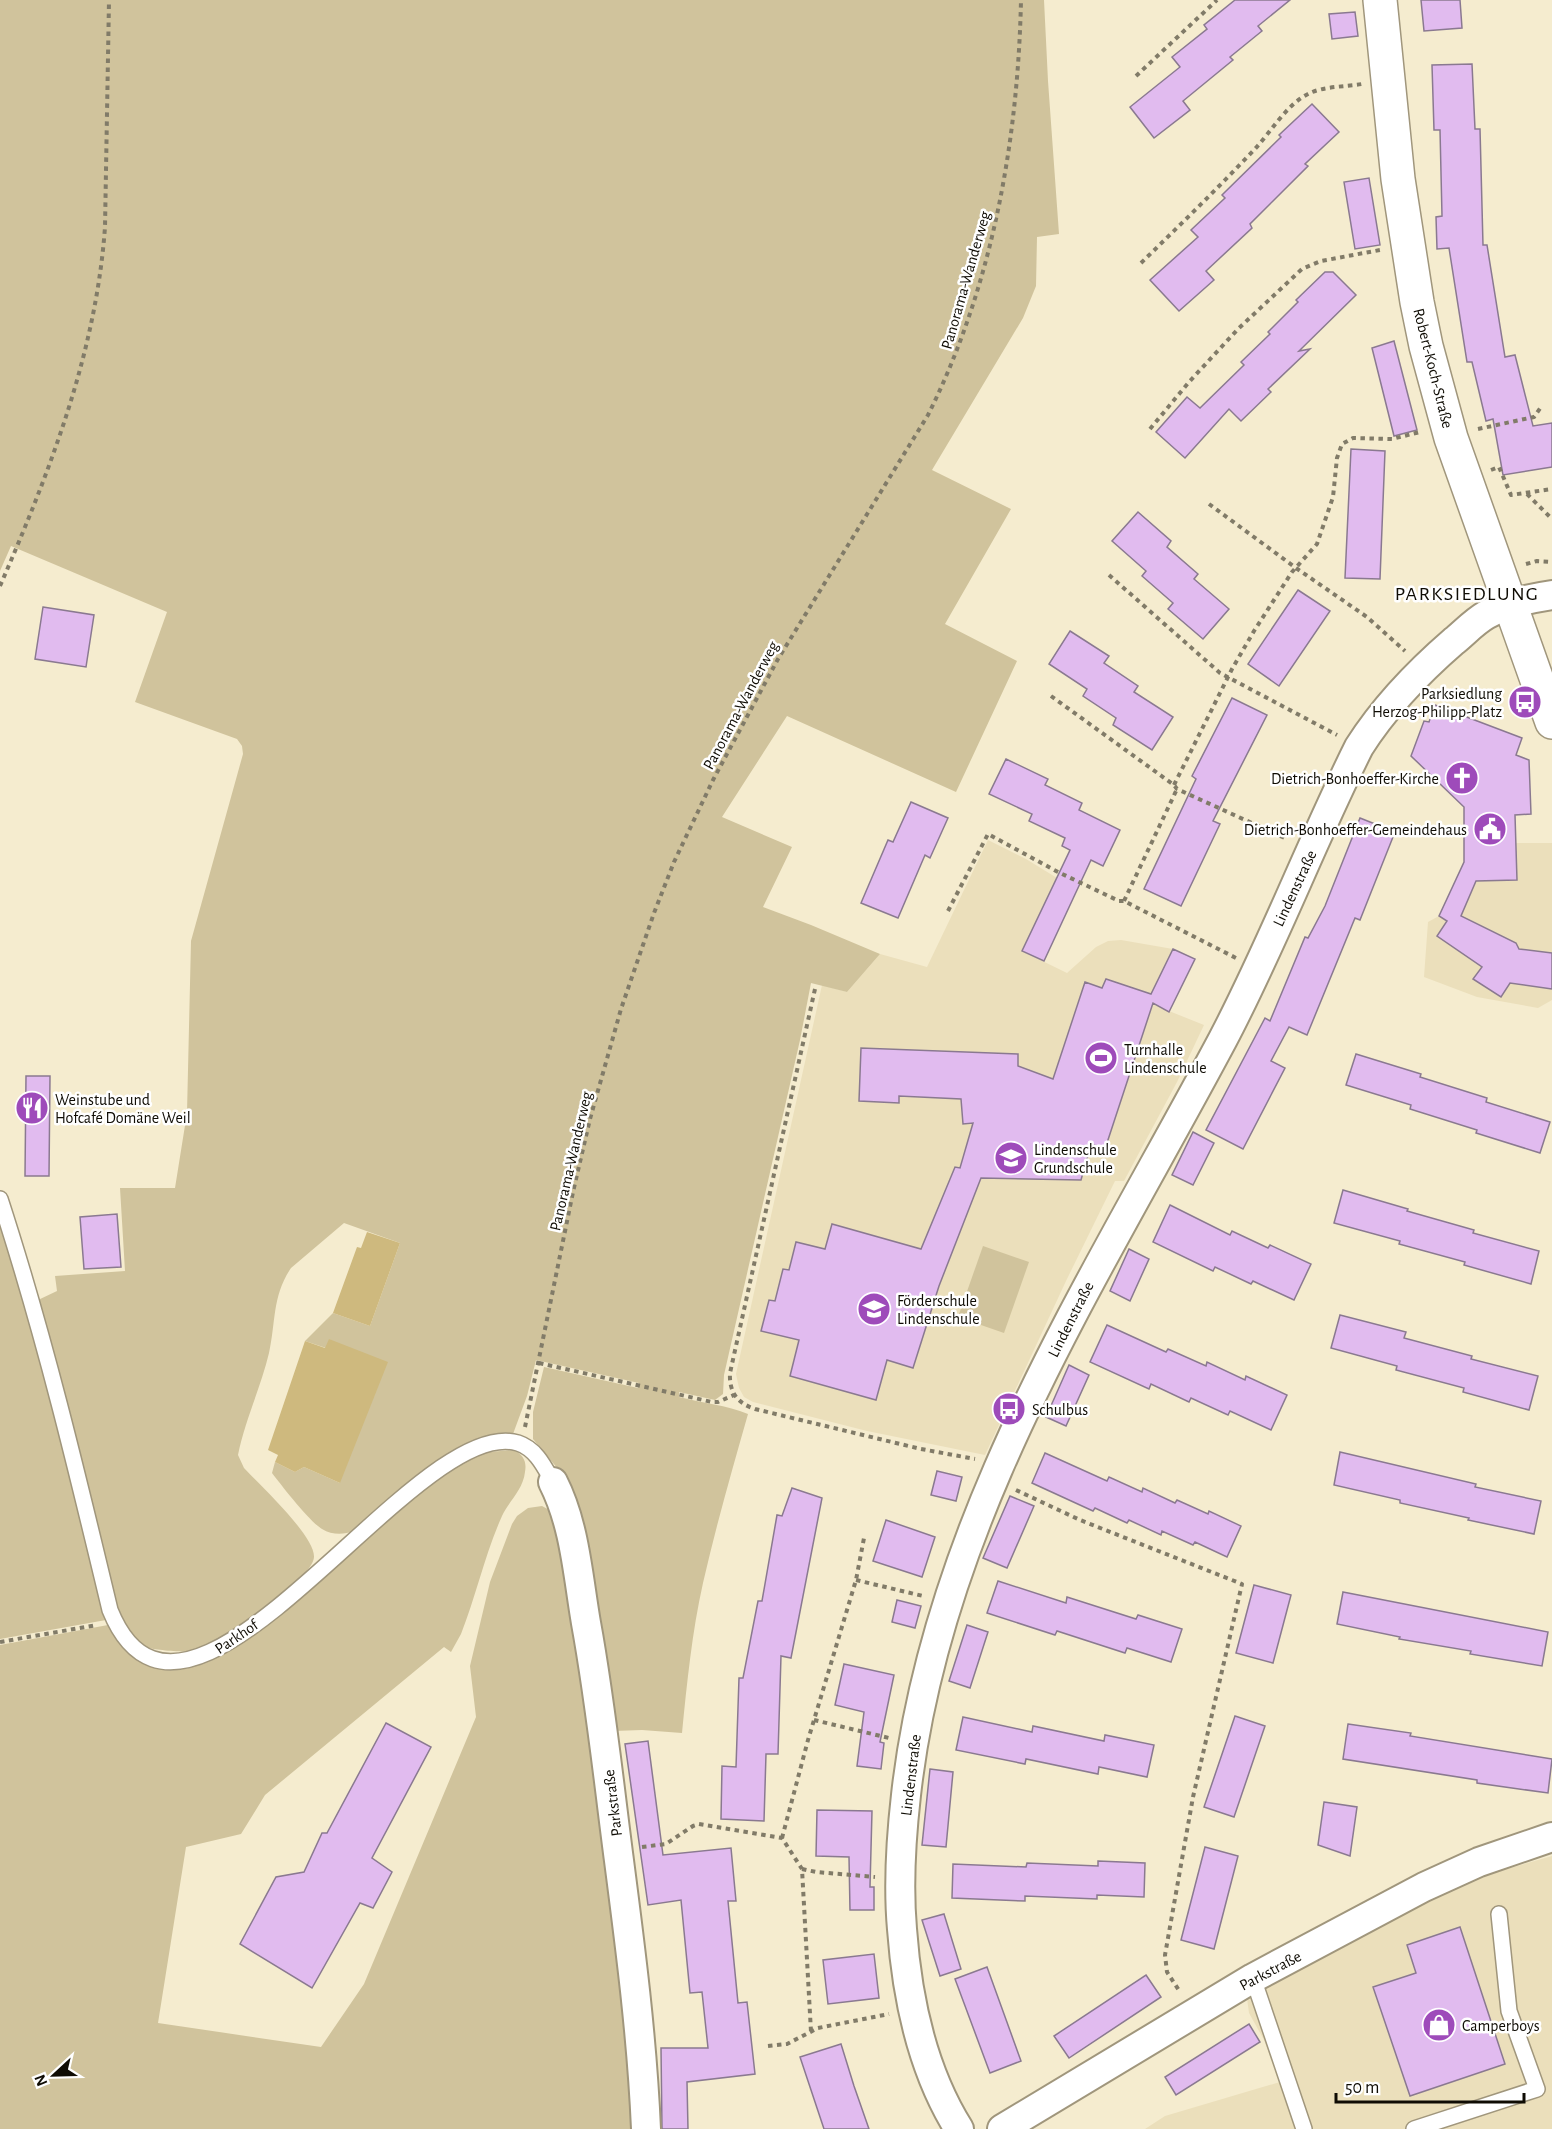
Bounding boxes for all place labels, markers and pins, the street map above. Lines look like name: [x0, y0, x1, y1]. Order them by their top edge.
bus stop icon: Parksiedlung Herzog-Philipp-Platz: [1507, 684, 1543, 720]
place label: Parksiedlung Herzog-Philipp-Platz: [1372, 686, 1502, 720]
church icon: Dietrich-Bonhoeffer-Kirche: [1444, 760, 1480, 796]
place label: Dietrich-Bonhoeffer-Kirche: [1271, 771, 1439, 787]
public building icon: Dietrich-Bonhoeffer-Gemeindehaus: [1472, 811, 1508, 847]
place label: Dietrich-Bonhoeffer-Gemeindehaus: [1244, 822, 1467, 838]
sports icon: Turnhalle Lindenschule: [1083, 1040, 1119, 1076]
place label: Turnhalle Lindenschule: [1124, 1042, 1207, 1076]
restaurant icon: Weinstube und Hofcafé Domäne Weil: [14, 1090, 50, 1126]
place label: Weinstube und Hofcafé Domäne Weil: [55, 1092, 191, 1126]
school or university icon: Lindenschule Grundschule: [993, 1140, 1029, 1176]
place label: Lindenschule Grundschule: [1034, 1142, 1117, 1176]
school or university icon: Förderschule Lindenschule: [856, 1291, 892, 1327]
place label: Förderschule Lindenschule: [897, 1293, 980, 1327]
bus stop icon: Schulbus: [991, 1391, 1027, 1427]
place label: Schulbus: [1032, 1402, 1088, 1418]
shop icon: Camperboys: [1421, 2007, 1457, 2043]
place label: Camperboys: [1462, 2018, 1540, 2035]

